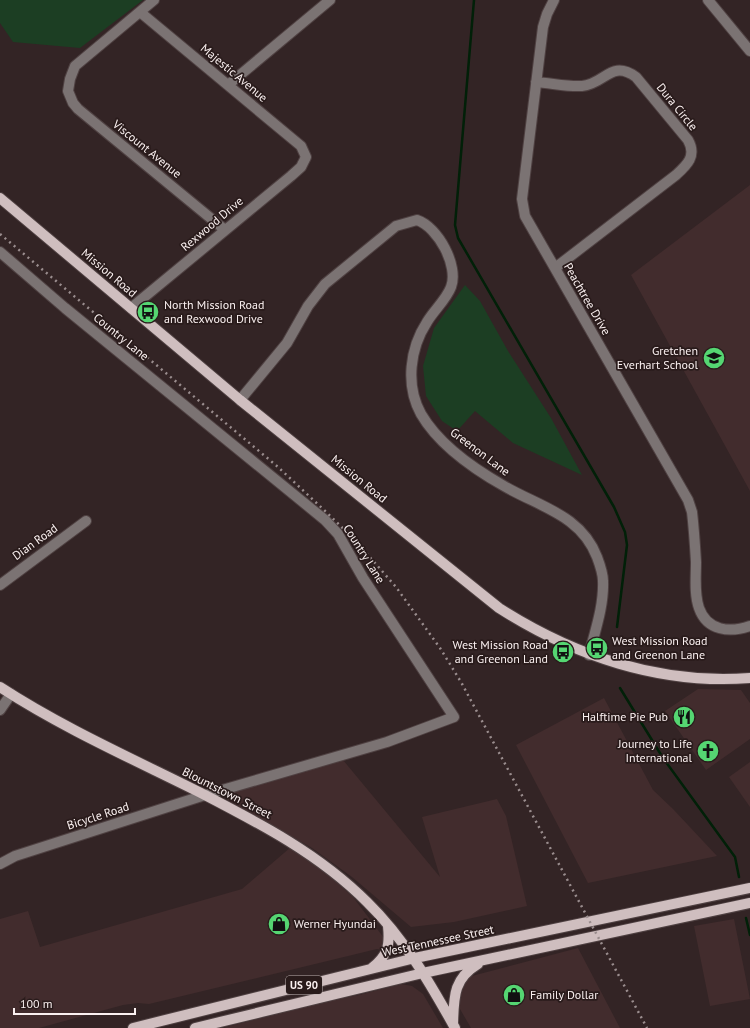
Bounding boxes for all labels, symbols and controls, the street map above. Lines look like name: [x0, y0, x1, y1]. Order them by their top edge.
street label: Majestic Avenue: [198, 40, 271, 105]
street label: Dura Circle: [654, 80, 701, 133]
street label: Viscount Avenue: [109, 116, 185, 181]
street label: Rexwood Drive: [177, 193, 246, 254]
street label: Mission Road: [79, 245, 140, 300]
street label: Peachtree Drive: [561, 260, 614, 337]
place label: North Mission Road and Rexwood Drive: [164, 297, 264, 326]
bus stop icon: North Mission Road and Rexwood Drive: [135, 299, 161, 325]
street label: Country Lane: [91, 310, 152, 364]
place label: Gretchen Everhart School: [617, 343, 698, 372]
school or university icon: Gretchen Everhart School: [701, 345, 727, 371]
street label: Greenon Lane: [448, 424, 513, 479]
street label: Mission Road: [328, 451, 390, 506]
street label: Dian Road: [9, 520, 60, 563]
street label: Country Lane: [340, 521, 389, 586]
place label: West Mission Road and Greenon Lane: [612, 633, 708, 662]
bus stop icon: West Mission Road and Greenon Lane: [584, 635, 610, 661]
place label: West Mission Road and Greenon Land: [453, 637, 548, 666]
bus stop icon: West Mission Road and Greenon Land: [550, 639, 576, 665]
restaurant icon: Halftime Pie Pub: [671, 704, 697, 730]
place label: Halftime Pie Pub: [582, 709, 668, 724]
place label: Journey to Life International: [617, 736, 692, 765]
church icon: Journey to Life International: [695, 738, 721, 764]
street label: Blountstown Street: [180, 763, 275, 822]
street label: Bicycle Road: [65, 798, 131, 833]
shop icon: Werner Hyundai: [266, 911, 292, 937]
place label: Werner Hyundai: [294, 916, 376, 931]
street label: West Tennessee Street: [381, 921, 495, 960]
road number: US 90: [286, 976, 322, 994]
shop icon: Family Dollar: [501, 982, 527, 1008]
place label: Family Dollar: [530, 987, 598, 1002]
scale bar: [14, 990, 135, 1016]
text: 100 m: [20, 996, 53, 1011]

